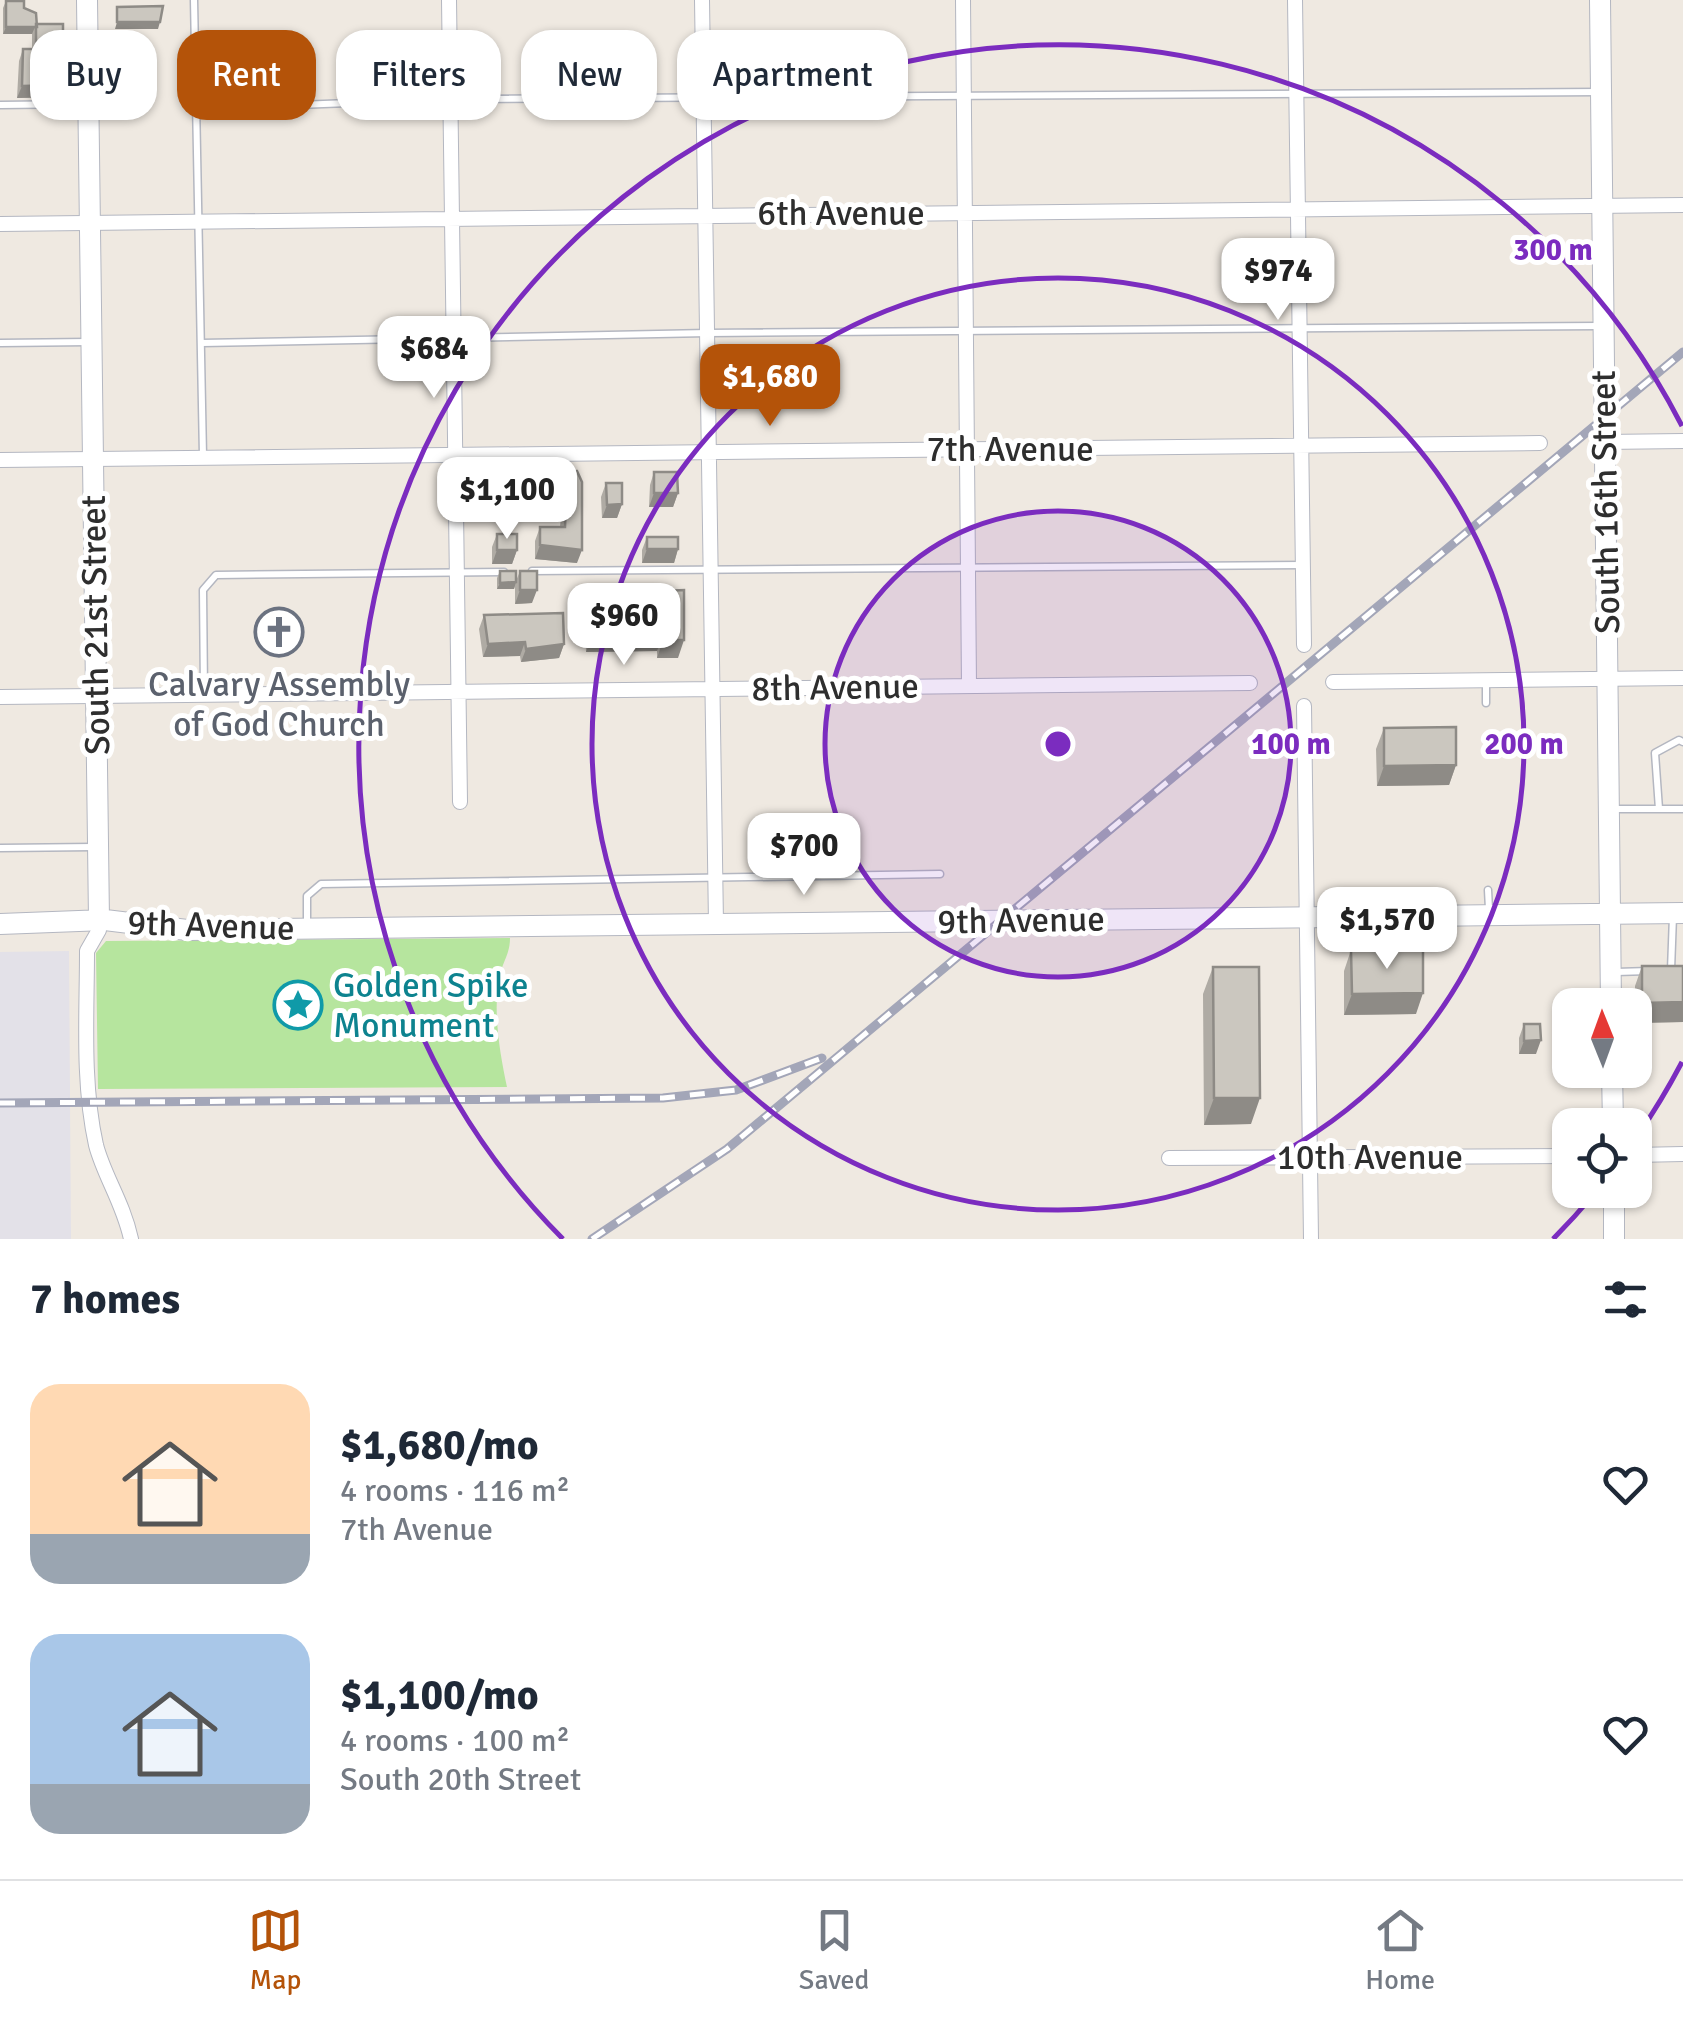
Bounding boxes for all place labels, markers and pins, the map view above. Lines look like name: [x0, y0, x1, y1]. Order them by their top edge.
pin: $974: [1219, 238, 1337, 323]
pin: $684: [375, 316, 493, 401]
pin: $1,680: [689, 344, 851, 429]
pin: $1,100: [426, 457, 588, 542]
pin: $960: [565, 583, 683, 668]
church icon: Calvary Assembly of God Church: [253, 606, 305, 658]
place label: Calvary Assembly of God Church: [148, 663, 410, 746]
centre of rings: [1040, 726, 1076, 762]
pin: $700: [745, 813, 863, 898]
pin: $1,570: [1306, 887, 1468, 972]
place label: Golden Spike Monument: [333, 964, 528, 1047]
place icon: Golden Spike Monument: [272, 979, 324, 1031]

